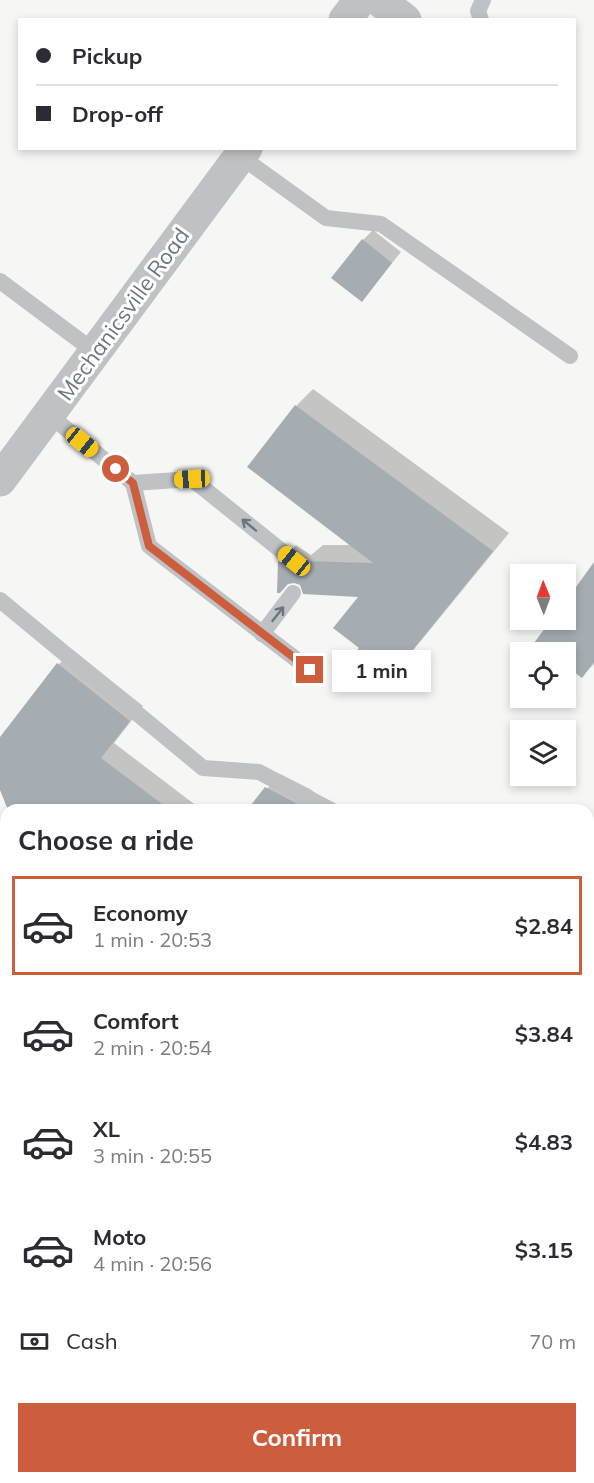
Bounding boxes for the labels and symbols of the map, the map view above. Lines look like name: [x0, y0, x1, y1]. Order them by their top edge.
street label: Mechanicsville Road: [51, 222, 195, 406]
car: [62, 424, 102, 460]
route start: [102, 455, 129, 482]
car: [174, 469, 210, 489]
one-way arrow: [241, 518, 257, 531]
car: [274, 543, 314, 579]
north arrow: [510, 564, 576, 630]
one-way arrow: [271, 606, 284, 622]
callout: 1 min: [331, 649, 430, 691]
route end: [296, 656, 323, 683]

